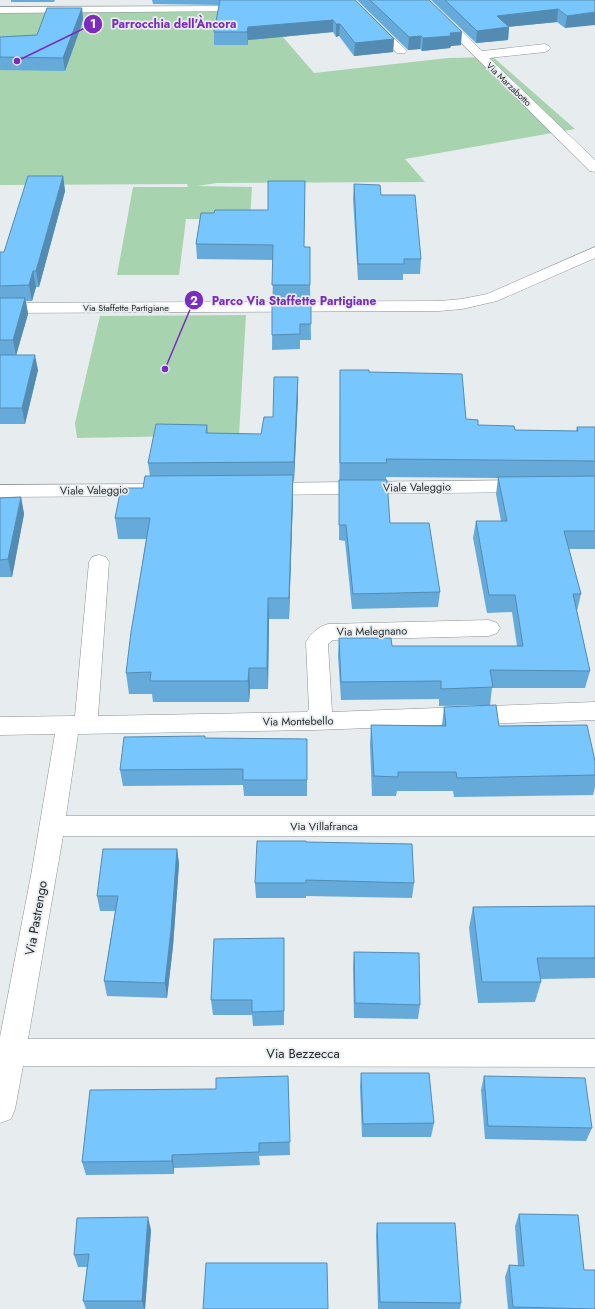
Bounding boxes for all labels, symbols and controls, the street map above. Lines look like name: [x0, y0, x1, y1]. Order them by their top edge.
callout: Parrocchia dell'Àncora: [83, 12, 244, 36]
text: Parrocchia dell'Àncora: [111, 14, 237, 33]
text: 1: [90, 15, 96, 33]
street label: Via Marzabotto: [484, 59, 534, 109]
callout: Parco Via Staffette Partigiane: [184, 288, 384, 312]
text: 2: [190, 292, 198, 310]
text: Parco Via Staffette Partigiane: [212, 292, 376, 310]
street label: Via Staffette Partigiane: [83, 301, 169, 314]
street label: Viale Valeggio: [383, 478, 451, 496]
street label: Viale Valeggio: [60, 481, 128, 499]
street label: Via Melegnano: [337, 622, 407, 640]
street label: Via Montebello: [263, 712, 333, 730]
street label: Via Villafranca: [290, 818, 358, 834]
street label: Via Pastrengo: [20, 879, 52, 957]
street label: Via Bezzecca: [266, 1044, 340, 1063]

